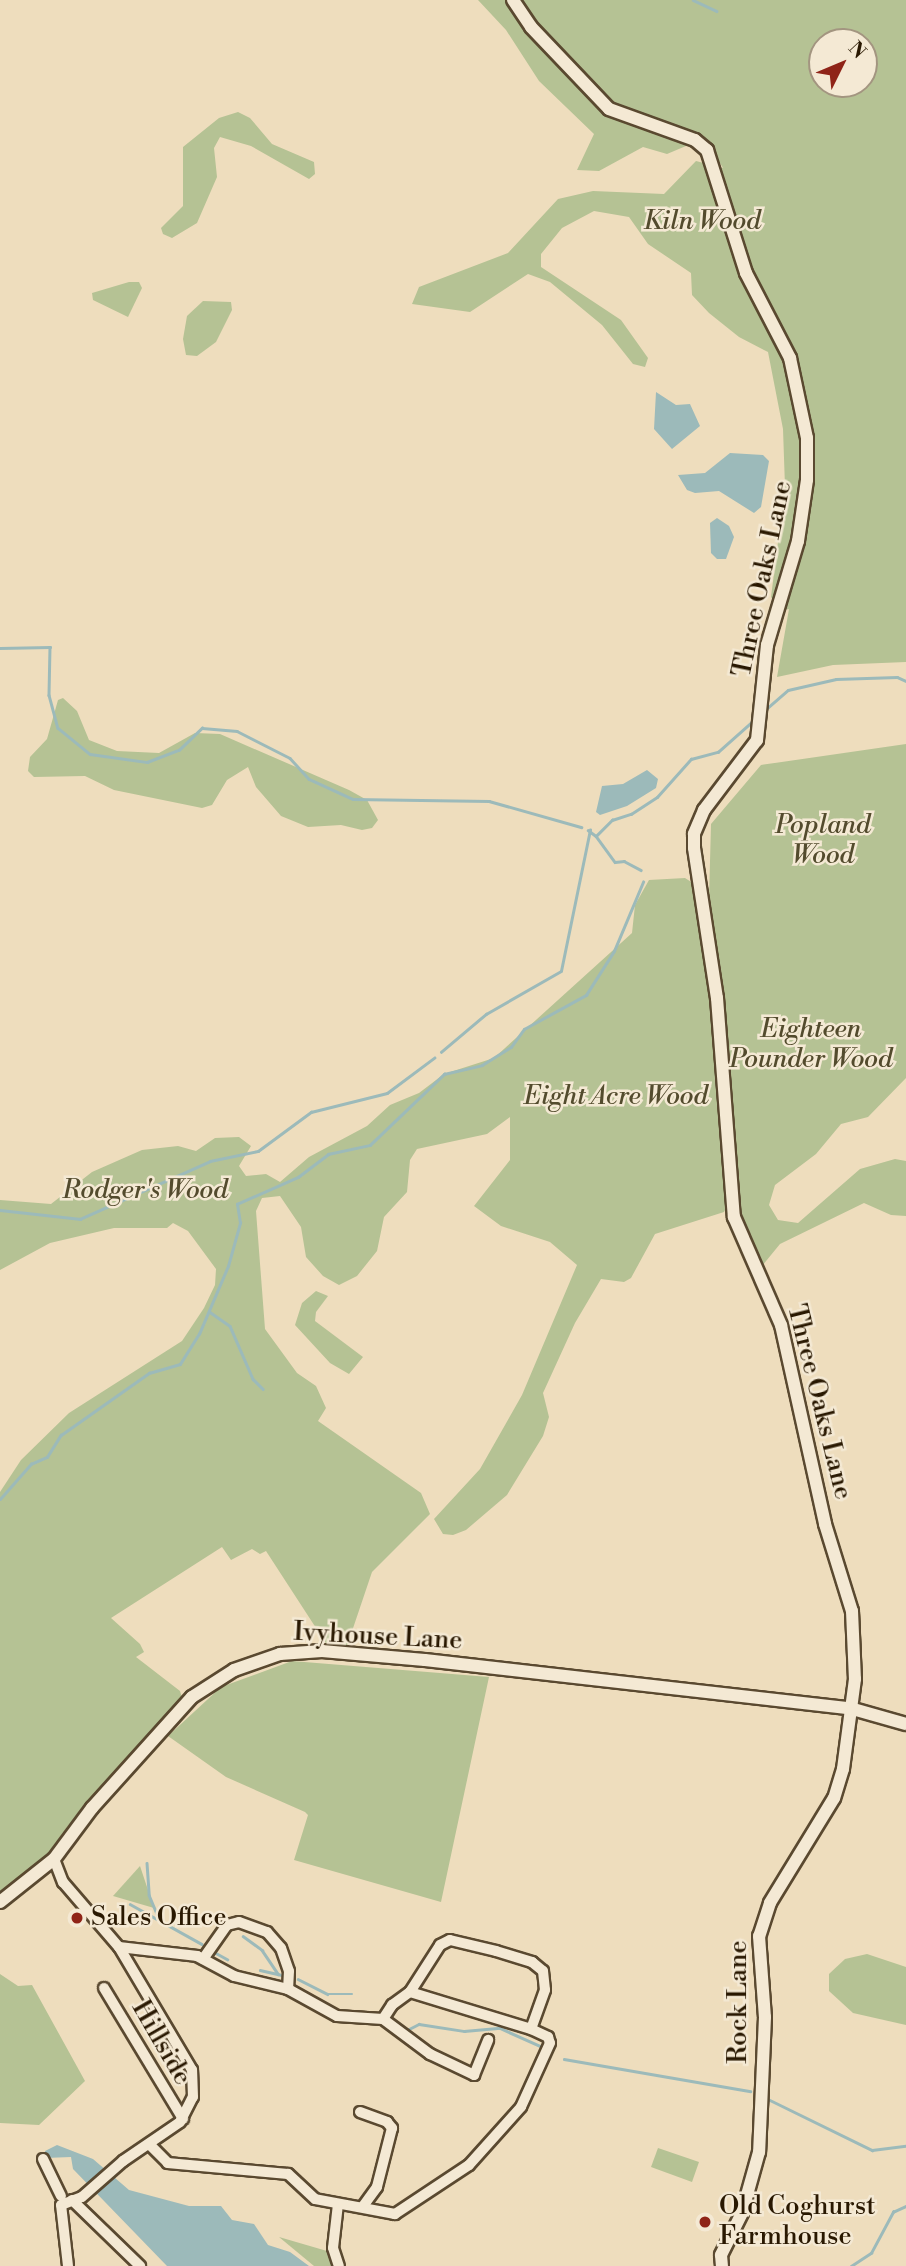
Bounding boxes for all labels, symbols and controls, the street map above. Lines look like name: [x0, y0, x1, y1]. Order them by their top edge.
north arrow: [808, 28, 878, 98]
text: N: [843, 36, 871, 64]
park label: Kiln Wood: [643, 206, 761, 238]
street label: Three Oaks Lane: [727, 478, 799, 680]
park label: Popland Wood: [775, 810, 871, 872]
park label: Eighteen Pounder Wood: [730, 1014, 892, 1076]
park label: Eight Acre Wood: [524, 1081, 708, 1113]
park label: Rodger's Wood: [62, 1175, 228, 1207]
street label: Three Oaks Lane: [780, 1301, 858, 1503]
street label: Ivyhouse Lane: [293, 1617, 463, 1657]
place label: Sales Office: [91, 1902, 227, 1934]
marker: Sales Office: [69, 1910, 85, 1926]
street label: Rock Lane: [723, 1940, 755, 2064]
street label: Hillside: [124, 1995, 198, 2091]
place label: Old Coghurst Farmhouse: [719, 2191, 875, 2252]
marker: Old Coghurst Farmhouse: [697, 2214, 713, 2230]

